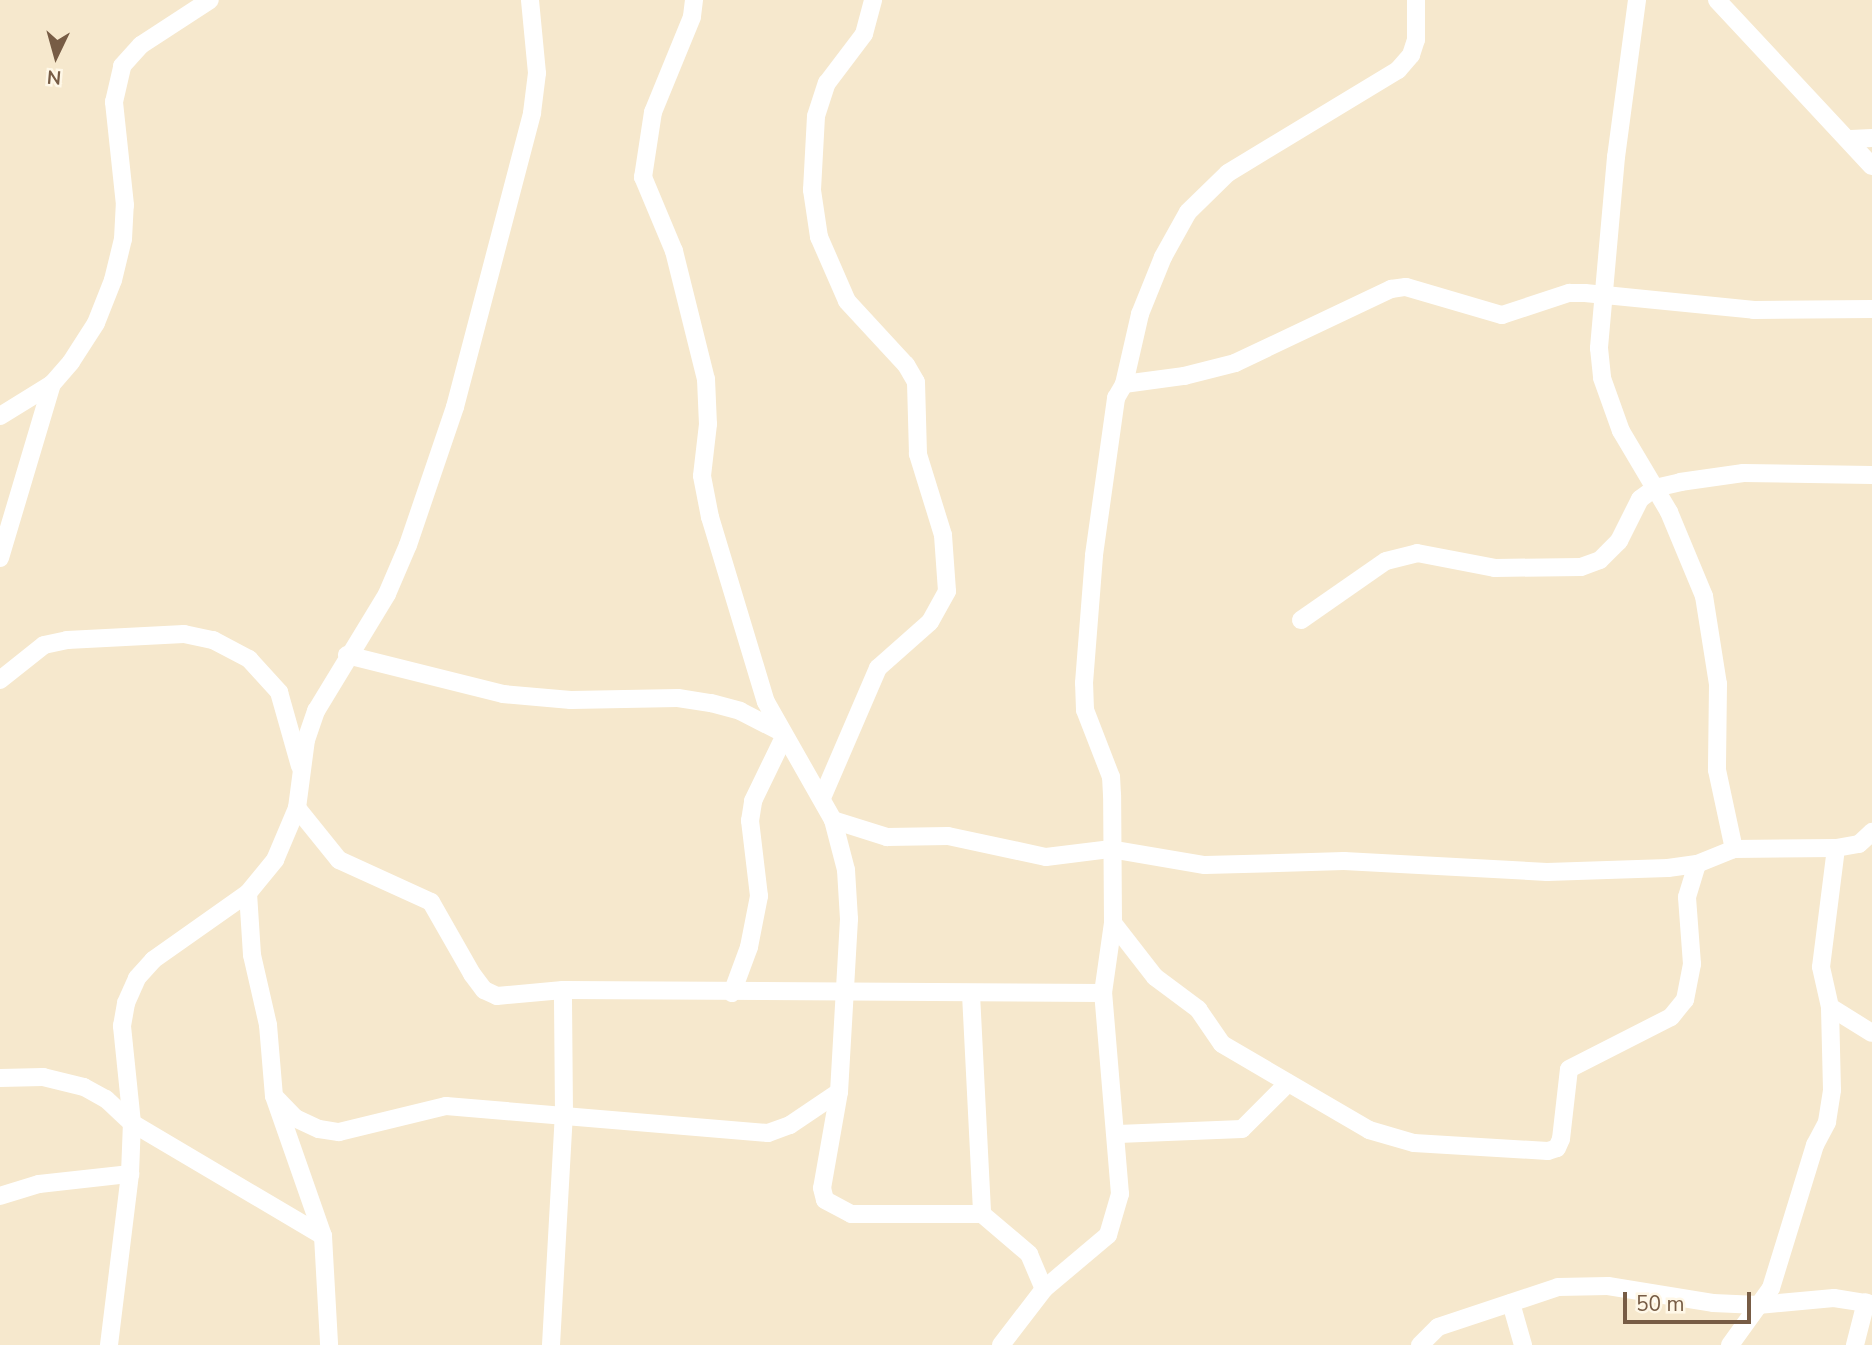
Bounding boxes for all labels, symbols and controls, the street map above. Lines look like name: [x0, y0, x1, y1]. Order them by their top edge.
north arrow: [21, 21, 91, 91]
text: N: [46, 63, 62, 90]
scale bar: [1627, 1278, 1755, 1322]
text: 50 m: [1636, 1290, 1685, 1318]

